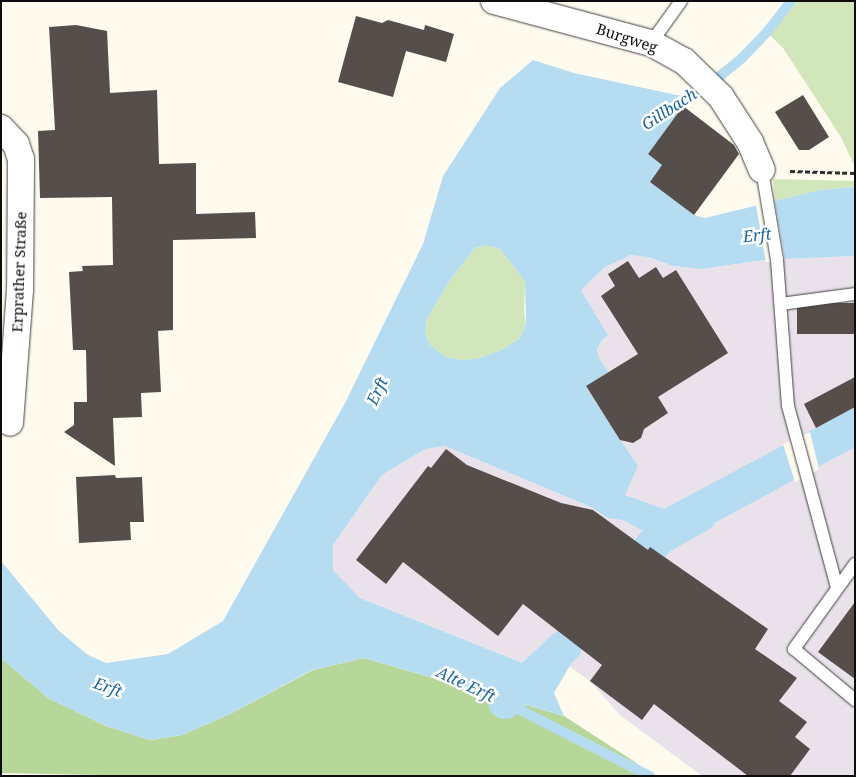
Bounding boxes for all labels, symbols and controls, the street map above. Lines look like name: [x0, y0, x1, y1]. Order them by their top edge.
street label: Burgweg: [594, 20, 660, 56]
water label: Gillbach: [638, 84, 700, 134]
street label: Erprather Straße: [8, 211, 30, 333]
water label: Erft: [742, 224, 772, 246]
water label: Erft: [362, 374, 392, 408]
water label: Alte Erft: [434, 662, 498, 706]
water label: Erft: [91, 673, 125, 701]

